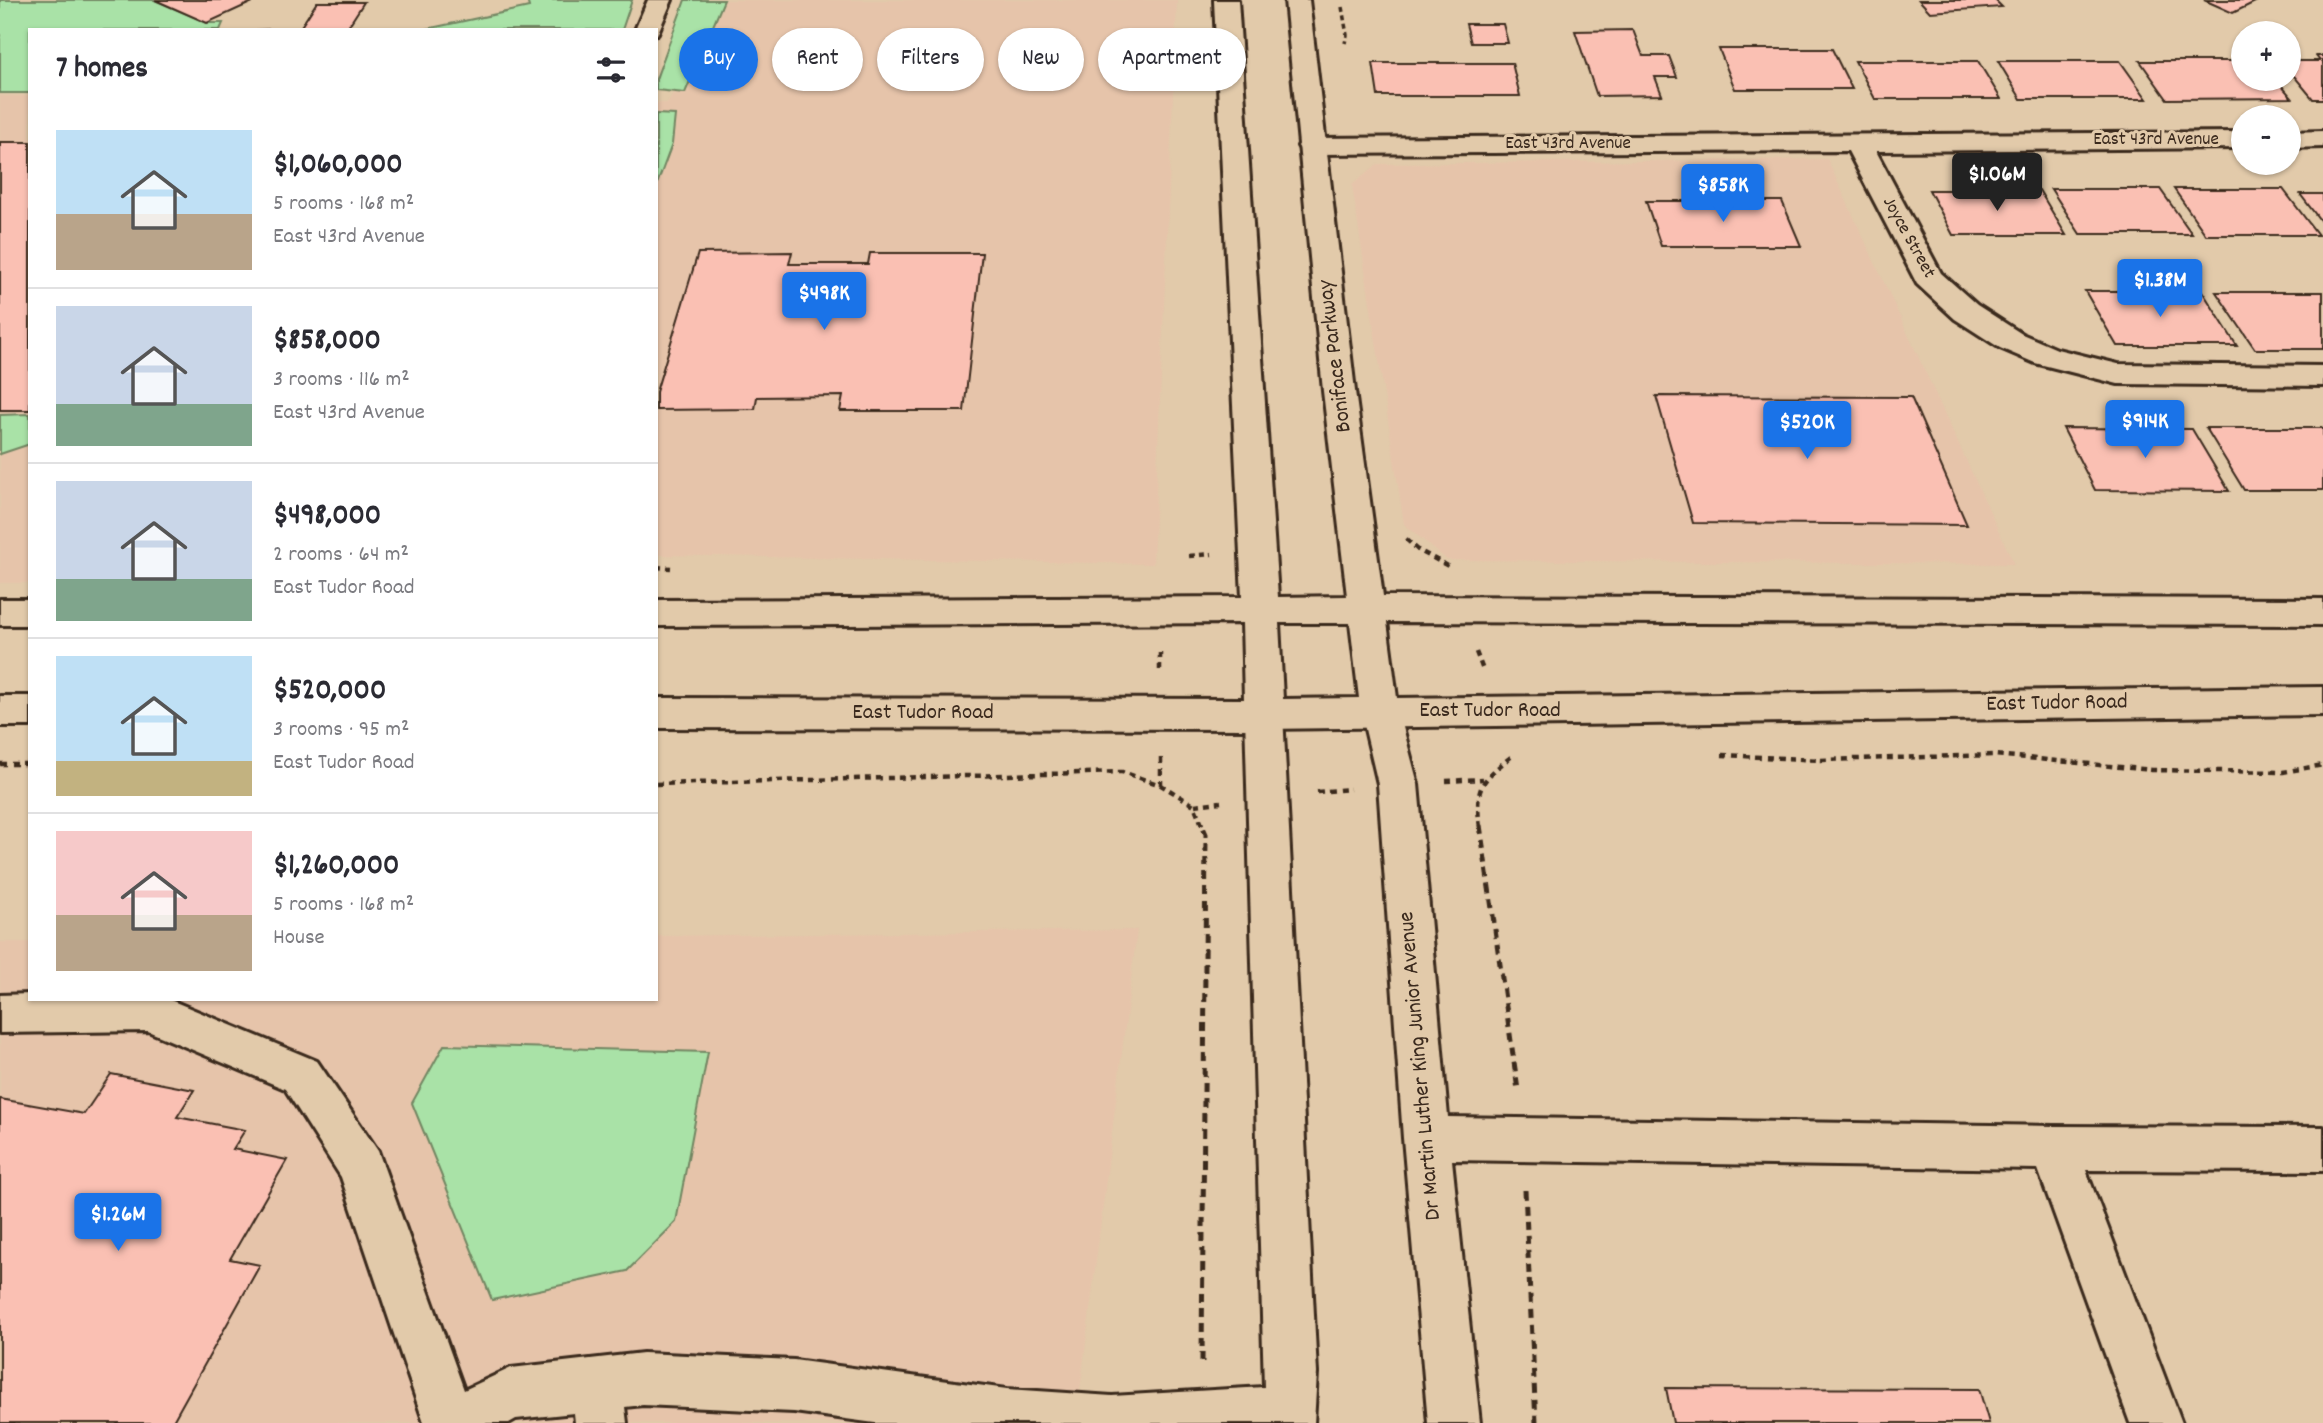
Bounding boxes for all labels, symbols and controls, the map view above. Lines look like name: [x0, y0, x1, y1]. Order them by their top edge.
map controls: [2231, 21, 2301, 175]
button: +: [2231, 21, 2301, 91]
chip: Buy: [679, 28, 758, 91]
chip: Rent: [772, 28, 863, 91]
chip: Filters: [877, 28, 984, 91]
chip: New: [998, 28, 1084, 91]
chip: Apartment: [1098, 28, 1246, 91]
text: 7 homes: [56, 49, 148, 92]
icon: filters: [592, 51, 630, 89]
button: −: [2231, 105, 2301, 175]
street label: East 43rd Avenue: [2093, 127, 2219, 154]
street label: East 43rd Avenue: [1505, 131, 1631, 158]
text: $1,060,000: [273, 145, 403, 188]
pin: $1.06M: [1940, 154, 2054, 213]
icon: home: [112, 158, 196, 242]
text: $1.06M: [1968, 159, 2026, 192]
pin: $858K: [1674, 164, 1772, 224]
text: $858K: [1697, 170, 1749, 203]
text: 5 rooms · 168 m²: [273, 188, 414, 221]
street label: Joyce Street: [1874, 192, 1942, 284]
text: East 43rd Avenue: [273, 221, 425, 254]
pin: $1.38M: [2103, 260, 2217, 319]
text: $1.38M: [2133, 265, 2187, 298]
pin: $498K: [775, 272, 873, 332]
street label: Boniface Parkway: [1310, 277, 1362, 434]
text: $498K: [798, 278, 850, 311]
text: $858,000: [273, 321, 381, 364]
icon: home: [112, 334, 196, 418]
text: 3 rooms · 116 m²: [273, 364, 410, 397]
text: East 43rd Avenue: [273, 397, 425, 430]
pin: $914K: [2096, 400, 2194, 460]
pin: $520K: [1758, 402, 1856, 461]
text: $914K: [2121, 406, 2169, 439]
text: $520K: [1779, 407, 1835, 440]
text: $498,000: [273, 496, 381, 539]
icon: home: [112, 509, 196, 593]
text: 2 rooms · 64 m²: [273, 539, 409, 572]
text: East Tudor Road: [273, 572, 415, 605]
text: $520,000: [273, 671, 386, 714]
icon: home: [112, 684, 196, 768]
street label: East Tudor Road: [1986, 686, 2128, 722]
street label: East Tudor Road: [1419, 695, 1561, 728]
street label: East Tudor Road: [852, 697, 994, 730]
text: 3 rooms · 95 m²: [273, 714, 409, 747]
text: East Tudor Road: [273, 747, 415, 780]
text: $1,260,000: [273, 846, 399, 889]
icon: home: [112, 859, 196, 943]
text: 5 rooms · 168 m²: [273, 889, 414, 922]
street label: Dr Martin Luther King Junior Avenue: [1391, 910, 1451, 1222]
text: House: [273, 922, 325, 955]
pin: $1.26M: [61, 1194, 175, 1253]
text: $1.26M: [90, 1199, 146, 1232]

